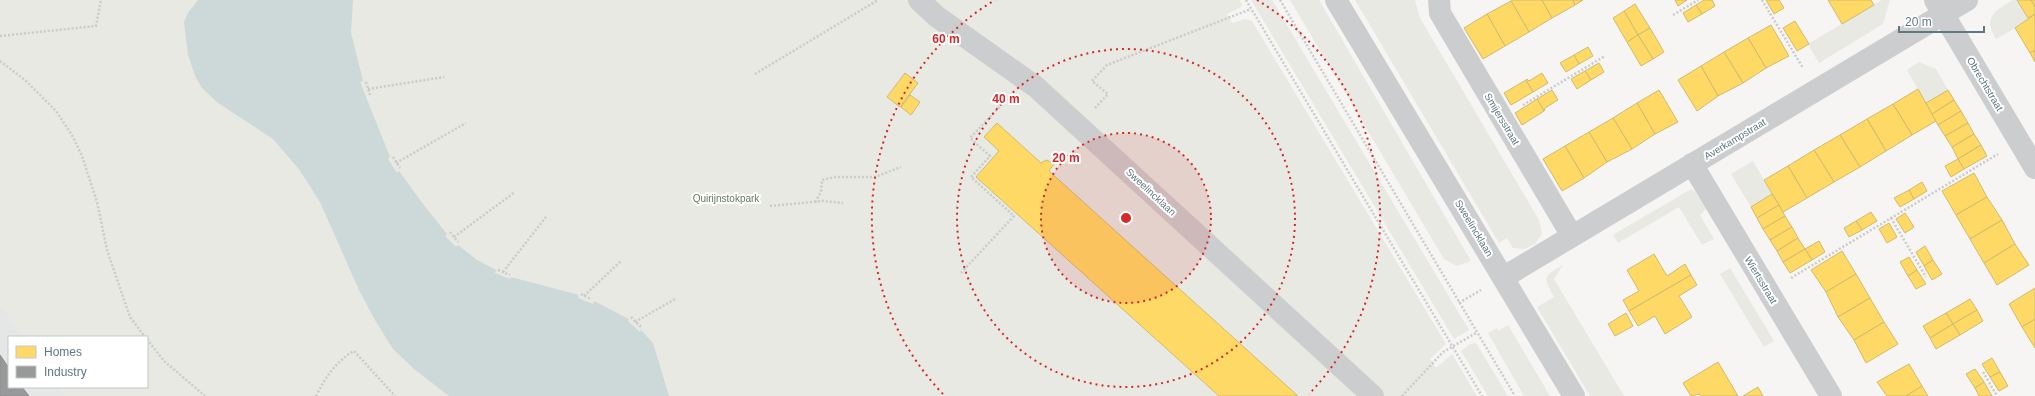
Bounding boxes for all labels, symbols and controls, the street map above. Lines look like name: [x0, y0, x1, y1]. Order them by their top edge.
scale bar: [1899, 8, 1984, 34]
text: 20 m: [1905, 15, 1932, 29]
text: 60 m: [932, 32, 960, 46]
street label: Obrechtstraat: [1965, 55, 2005, 113]
street label: Smijersstraat: [1482, 91, 1522, 147]
text: 40 m: [992, 92, 1020, 106]
street label: Averkampstraat: [1702, 116, 1768, 162]
text: 20 m: [1052, 151, 1080, 165]
street label: Sweelincklaan: [1124, 166, 1178, 218]
park label: Quirijnstokpark: [693, 193, 760, 204]
street label: Sweelincklaan: [1453, 198, 1495, 258]
centre of rings: [1119, 211, 1133, 225]
street label: Wiertsstraat: [1743, 254, 1780, 306]
legend: [8, 336, 148, 388]
text: Homes: [44, 345, 82, 359]
text: Industry: [44, 365, 87, 379]

